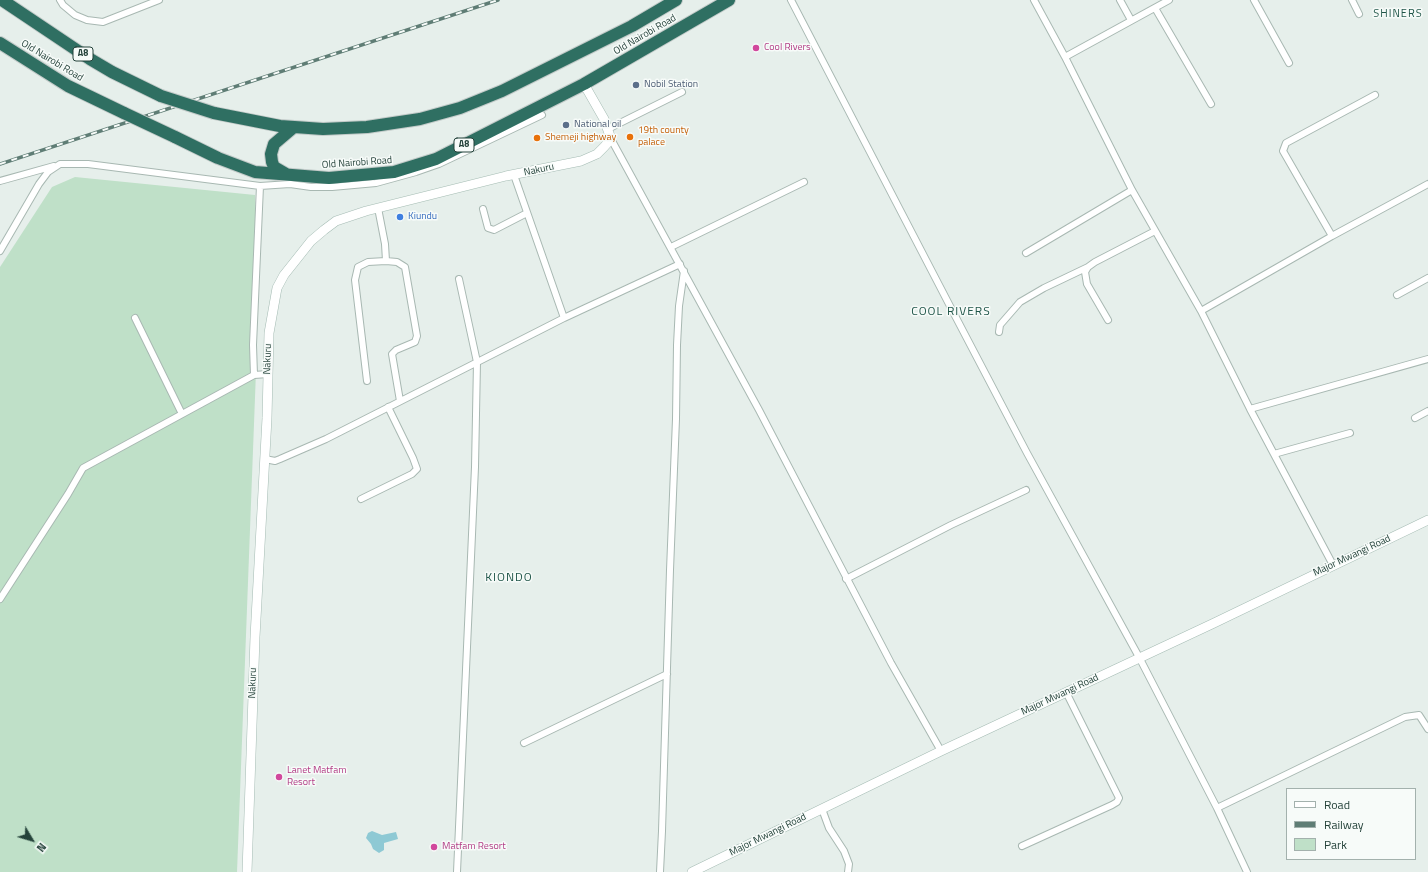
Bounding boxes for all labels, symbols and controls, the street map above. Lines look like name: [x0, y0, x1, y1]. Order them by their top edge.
district label: SHINERS: [1373, 7, 1423, 21]
street label: Old Nairobi Road: [612, 12, 678, 58]
street label: Old Nairobi Road: [19, 38, 85, 84]
place label: Cool Rivers: [764, 42, 811, 54]
marker: Cool Rivers: [751, 43, 761, 53]
road number: A8: [73, 47, 93, 61]
place label: Nobil Station: [644, 79, 698, 91]
marker: Nobil Station: [631, 80, 641, 90]
place label: National oil: [574, 119, 621, 131]
marker: National oil: [561, 120, 571, 130]
place label: 19th county palace: [638, 125, 689, 148]
place label: Shemeji highway: [545, 132, 616, 144]
marker: 19th county palace: [625, 132, 635, 142]
marker: Shemeji highway: [532, 133, 542, 143]
road number: A8: [454, 138, 474, 152]
street label: Old Nairobi Road: [322, 155, 392, 171]
street label: Nakuru: [523, 161, 555, 179]
place label: Kiundu: [408, 211, 437, 223]
marker: Kiundu: [395, 212, 405, 222]
district label: COOL RIVERS: [911, 305, 991, 319]
street label: Nakuru: [261, 343, 275, 375]
street label: Major Mwangi Road: [1311, 533, 1393, 579]
district label: KIONDO: [485, 571, 533, 585]
street label: Nakuru: [246, 667, 260, 699]
street label: Major Mwangi Road: [1019, 672, 1101, 718]
place label: Lanet Matfam Resort: [287, 765, 346, 788]
marker: Lanet Matfam Resort: [274, 772, 284, 782]
legend: [1286, 788, 1416, 860]
text: Road: [1324, 795, 1350, 814]
street label: Major Mwangi Road: [728, 811, 808, 859]
text: Railway: [1324, 815, 1364, 834]
north arrow: [12, 820, 52, 860]
text: Park: [1324, 835, 1347, 854]
text: N: [33, 839, 50, 855]
place label: Matfam Resort: [442, 841, 506, 853]
marker: Matfam Resort: [429, 842, 439, 852]

